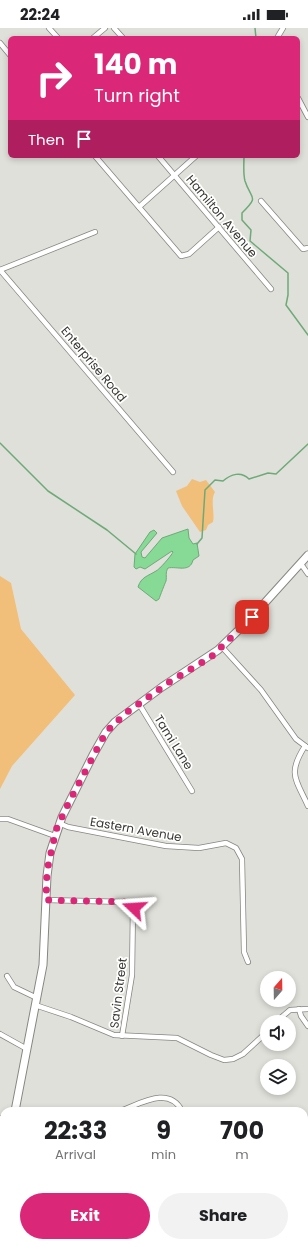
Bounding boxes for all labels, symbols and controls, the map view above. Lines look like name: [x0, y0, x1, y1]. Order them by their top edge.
text: 22:24: [20, 4, 60, 25]
text: 140 m: [94, 45, 177, 84]
icon: right: [28, 52, 80, 104]
text: Turn right: [94, 83, 180, 108]
icon: arrive: [73, 128, 95, 150]
text: Then: [28, 129, 65, 150]
street label: Hamilton Avenue: [182, 171, 262, 261]
street label: Enterprise Road: [57, 323, 131, 405]
pin: [235, 600, 269, 634]
icon: arrive: [241, 606, 263, 628]
street label: Tami Lane: [150, 711, 198, 773]
street label: Eastern Avenue: [89, 813, 183, 845]
position arrow: [113, 887, 155, 929]
street label: Savin Street: [105, 957, 131, 1029]
north arrow: [260, 971, 296, 1007]
map controls: [260, 971, 296, 1095]
button: sound: [260, 1015, 296, 1051]
button: layers: [260, 1059, 296, 1095]
text: 22:33: [44, 1114, 107, 1147]
text: 9: [156, 1114, 171, 1147]
text: 700: [220, 1114, 264, 1147]
text: Arrival: [55, 1145, 96, 1164]
text: min: [151, 1145, 176, 1164]
text: m: [235, 1145, 249, 1164]
button: Exit: [20, 1193, 150, 1239]
button: Share: [158, 1193, 288, 1239]

